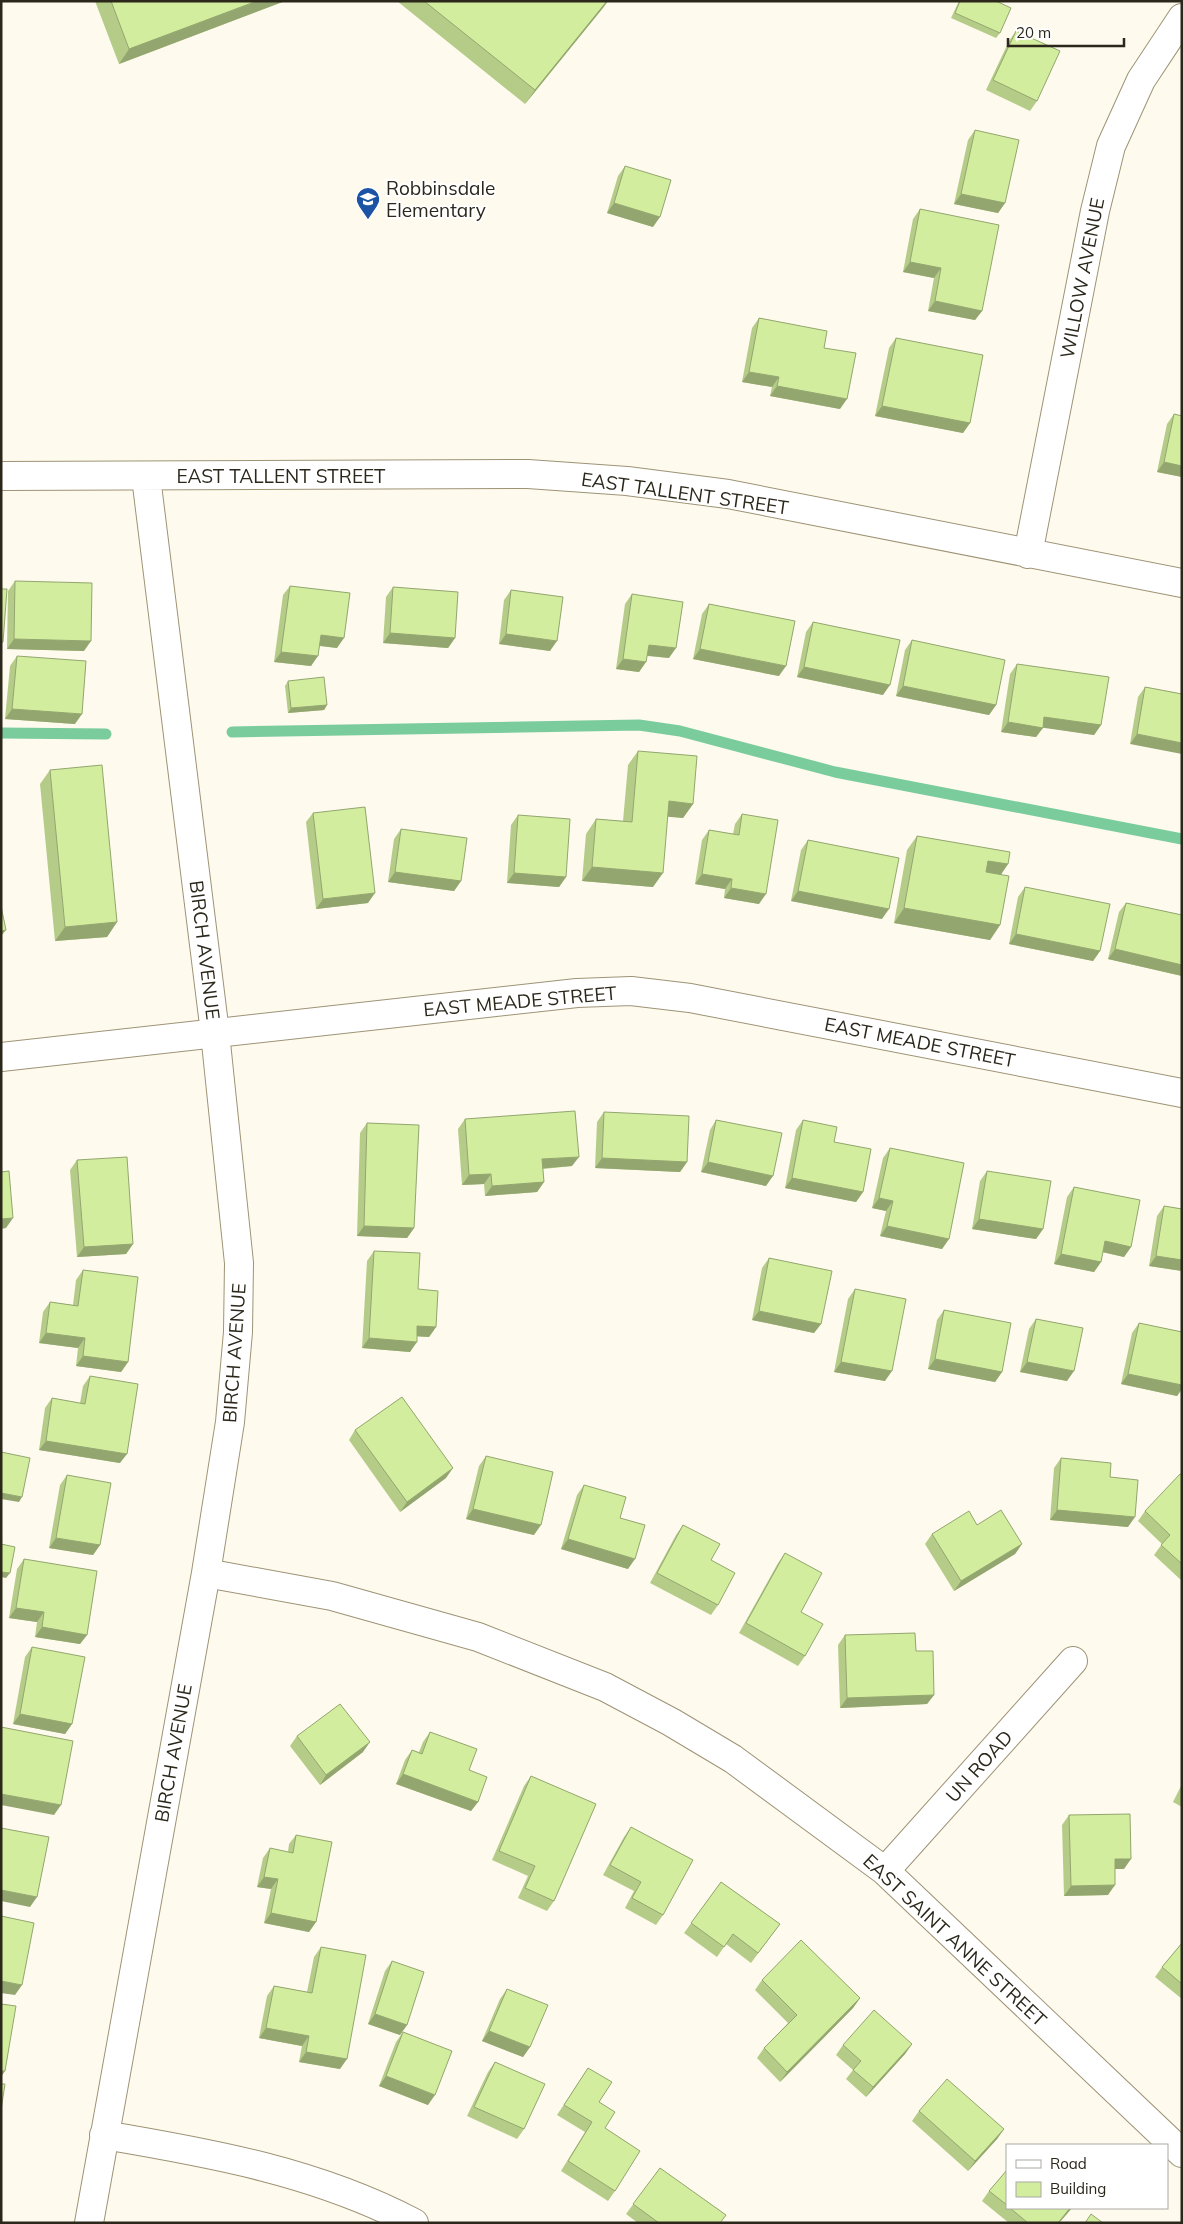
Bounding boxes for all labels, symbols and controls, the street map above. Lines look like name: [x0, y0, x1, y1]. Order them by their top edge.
scale bar: [1008, 15, 1124, 47]
text: 20 m: [1016, 23, 1051, 42]
place label: Robbinsdale Elementary: [386, 176, 495, 222]
school or university icon: Robbinsdale Elementary: [355, 186, 381, 220]
street label: WILLOW AVENUE: [1055, 196, 1109, 360]
street label: EAST TALLENT STREET: [177, 464, 386, 488]
street label: EAST TALLENT STREET: [580, 467, 791, 519]
street label: BIRCH AVENUE: [185, 879, 225, 1021]
street label: EAST MEADE STREET: [422, 981, 618, 1021]
street label: EAST MEADE STREET: [823, 1012, 1018, 1072]
street label: BIRCH AVENUE: [217, 1282, 251, 1424]
street label: BIRCH AVENUE: [149, 1682, 197, 1824]
street label: UN ROAD: [940, 1725, 1018, 1807]
street label: EAST SAINT ANNE STREET: [858, 1849, 1052, 2032]
legend: [1006, 2144, 1168, 2209]
text: Road: [1050, 2154, 1087, 2173]
text: Building: [1050, 2179, 1106, 2198]

